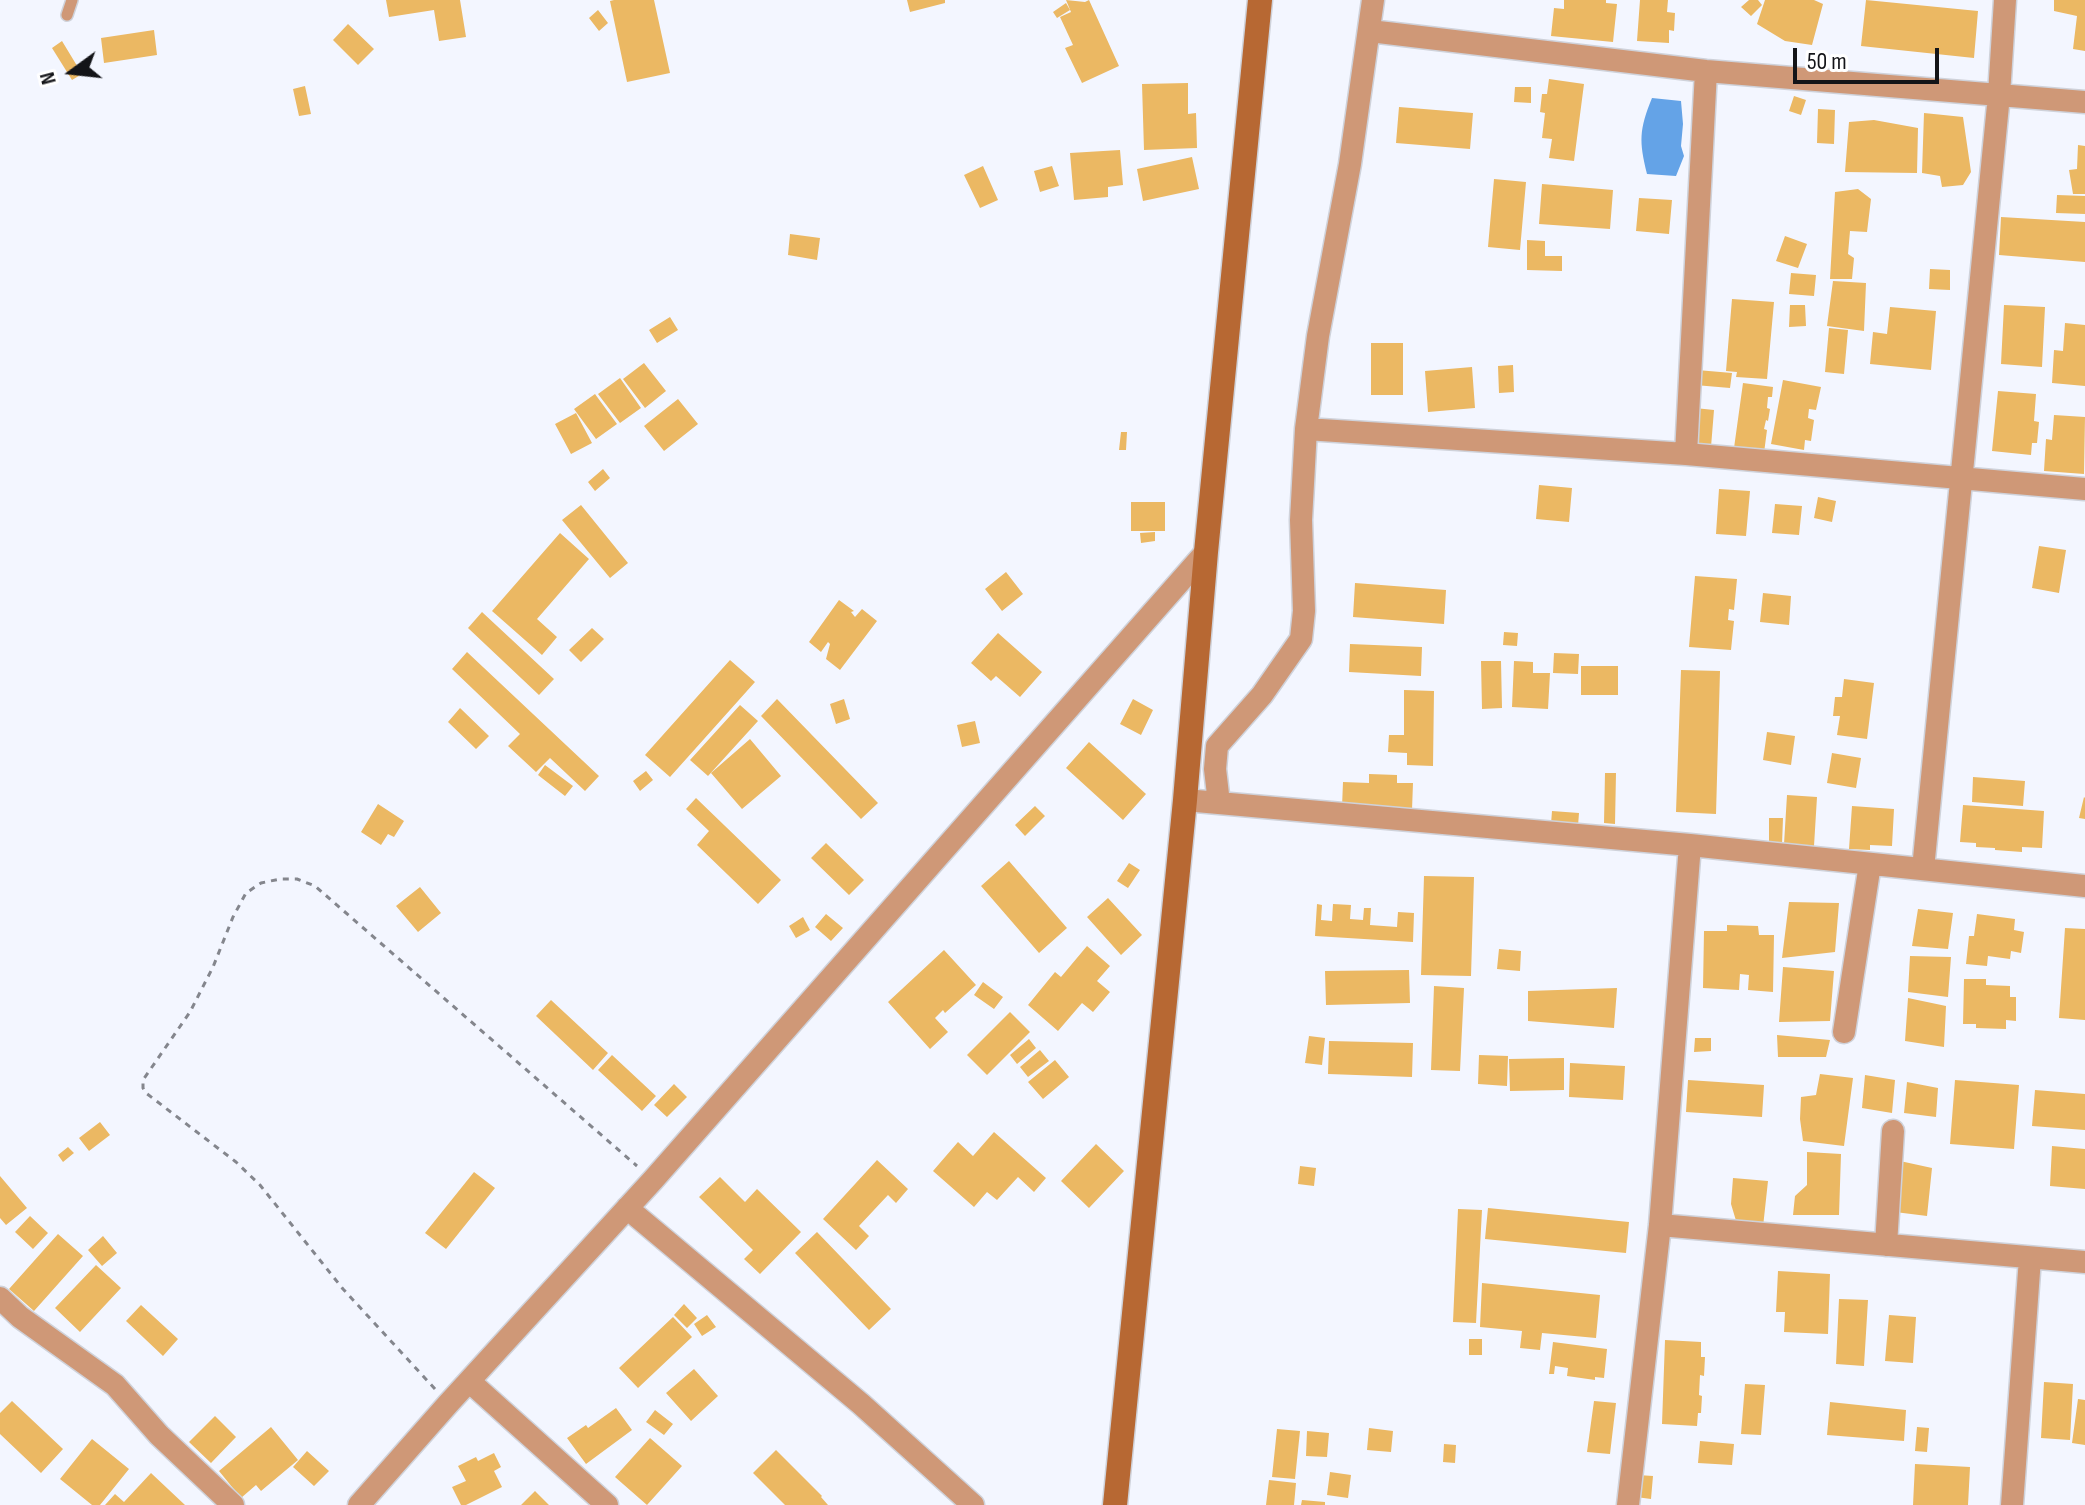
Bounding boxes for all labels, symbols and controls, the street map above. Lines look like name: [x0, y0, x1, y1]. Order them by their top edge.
north arrow: [32, 32, 112, 112]
scale bar: [1797, 32, 1943, 82]
text: 50 m: [1807, 47, 1847, 76]
text: N: [34, 69, 63, 88]

